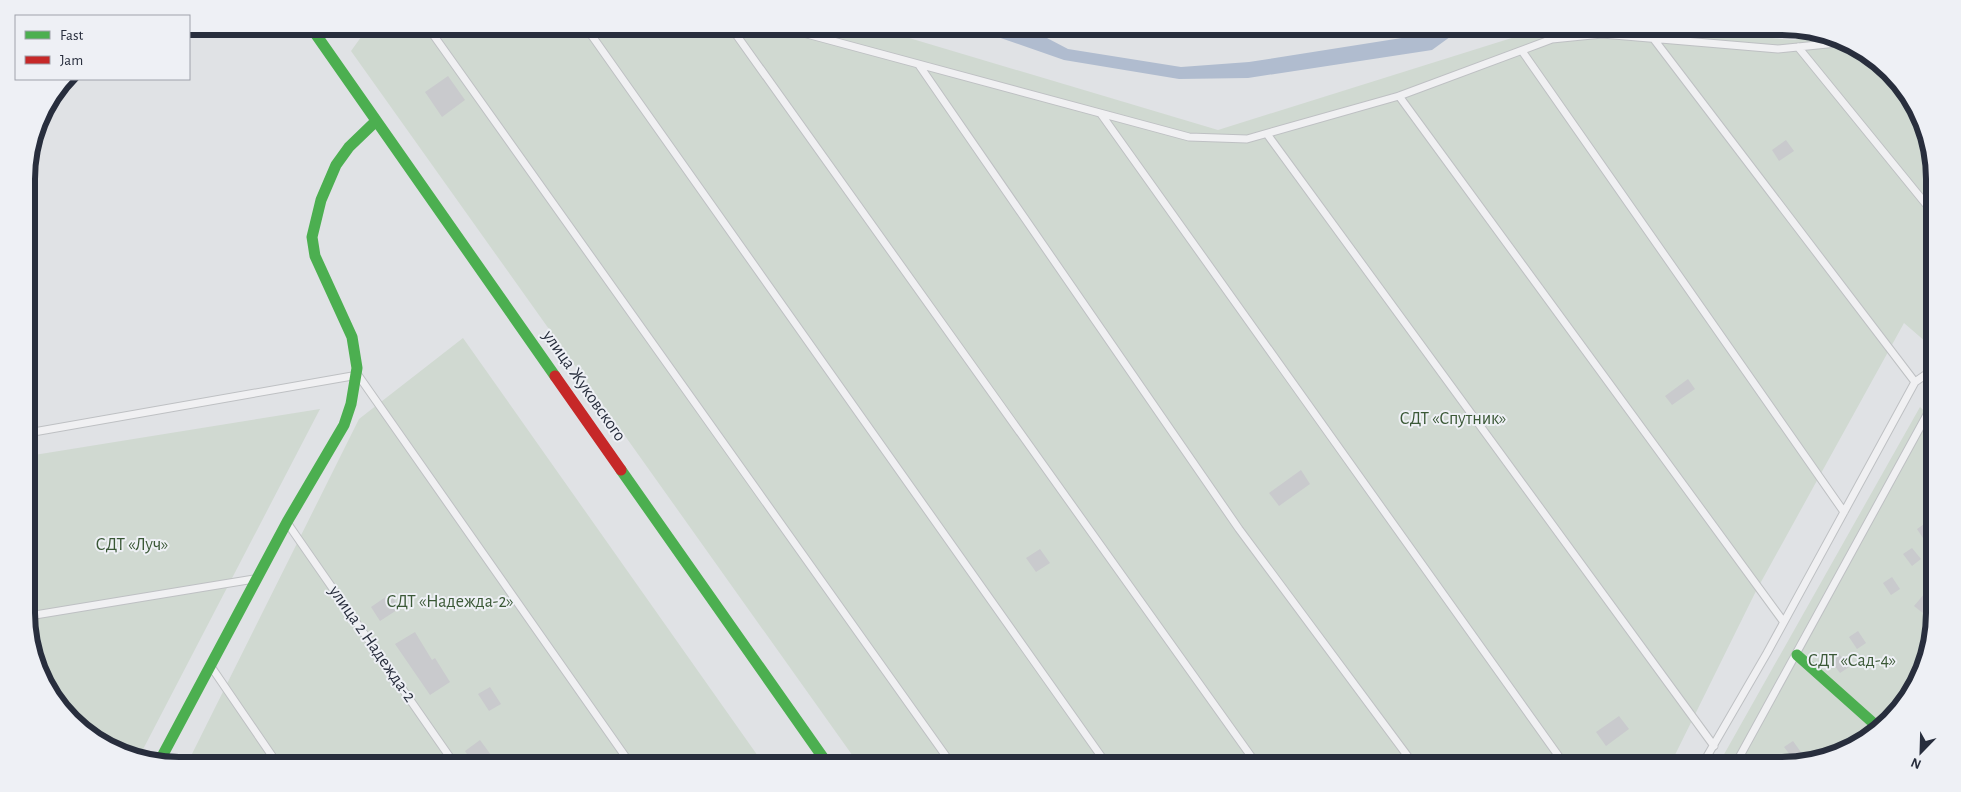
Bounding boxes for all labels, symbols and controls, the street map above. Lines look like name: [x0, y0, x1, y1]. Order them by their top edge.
legend: [15, 15, 190, 80]
text: Fast: [60, 28, 84, 43]
text: Jam: [60, 53, 83, 68]
street label: улица Жуковского: [539, 326, 629, 445]
park label: СДТ «Спутник»: [1400, 410, 1506, 428]
park label: СДТ «Луч»: [96, 536, 168, 554]
street label: улица 2 Надежда-2: [325, 582, 419, 706]
park label: СДТ «Надежда-2»: [386, 593, 514, 611]
park label: СДТ «Сад-4»: [1808, 652, 1896, 670]
north arrow: [1896, 727, 1946, 777]
text: N: [1909, 755, 1924, 771]

